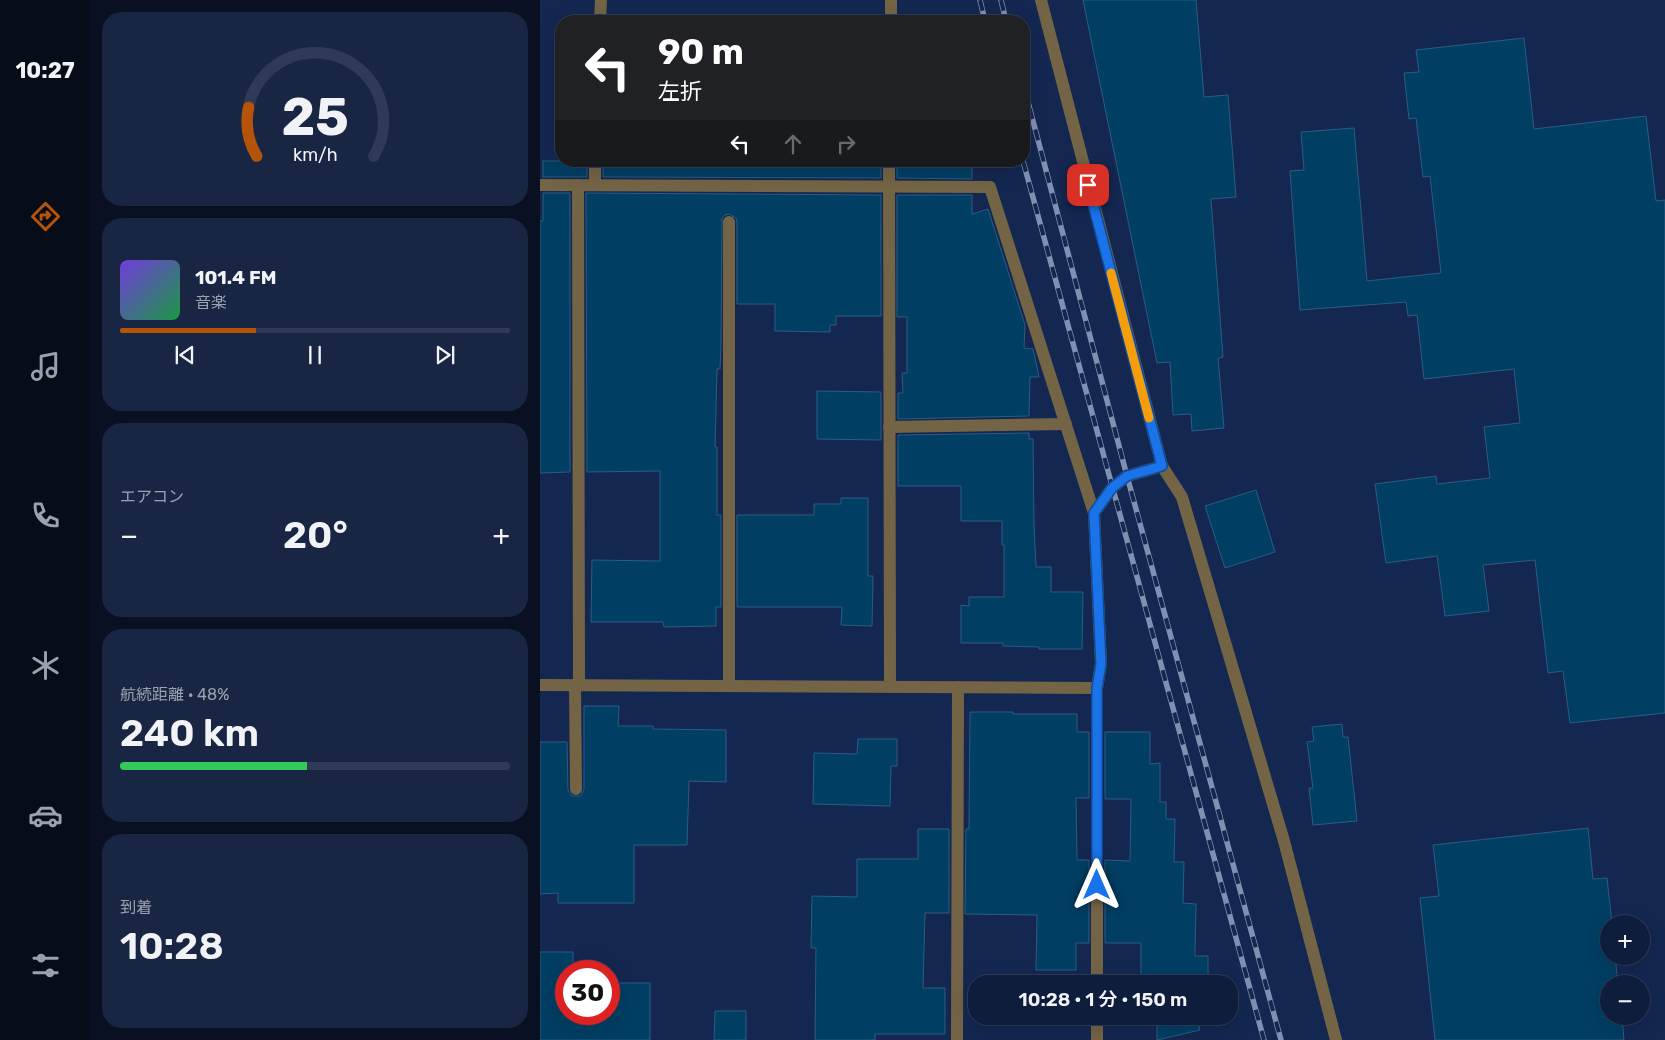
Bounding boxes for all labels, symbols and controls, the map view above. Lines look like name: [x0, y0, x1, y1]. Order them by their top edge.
text: 90 m: [658, 31, 744, 73]
icon: left: [575, 35, 640, 100]
text: 10:27: [15, 57, 75, 84]
text: 左折: [658, 78, 702, 105]
text: 25: [281, 86, 349, 148]
icon: left: [726, 130, 754, 158]
icon: ahead: [779, 130, 807, 158]
icon: right: [832, 130, 860, 158]
text: km/h: [293, 144, 337, 165]
pin: [1067, 164, 1109, 206]
icon: arrive: [1074, 171, 1102, 199]
icon: directions: [28, 199, 63, 234]
text: 101.4 FM: [195, 266, 277, 289]
text: 音楽: [195, 293, 227, 312]
icon: previous: [171, 341, 199, 369]
icon: pause: [301, 341, 329, 369]
icon: next: [431, 341, 459, 369]
icon: music: [28, 349, 63, 384]
text: エアコン: [120, 487, 184, 506]
icon: phone: [28, 498, 63, 533]
text: 20°: [283, 512, 348, 558]
text: −: [120, 519, 138, 552]
text: +: [493, 519, 510, 552]
icon: climate: [28, 648, 63, 683]
text: 航続距離 · 48%: [120, 685, 229, 704]
text: 240 km: [120, 710, 259, 756]
icon: car: [28, 798, 63, 833]
position arrow: [1070, 858, 1122, 910]
text: 到着: [120, 898, 152, 917]
map controls: [1600, 915, 1650, 1025]
button: +: [1600, 915, 1650, 965]
text: 10:28: [120, 923, 224, 969]
icon: filters: [28, 948, 63, 983]
speed limit sign: 30: [555, 960, 620, 1025]
button: −: [1600, 975, 1650, 1025]
text: 10:28 · 1 分 · 150 m: [1019, 988, 1187, 1011]

